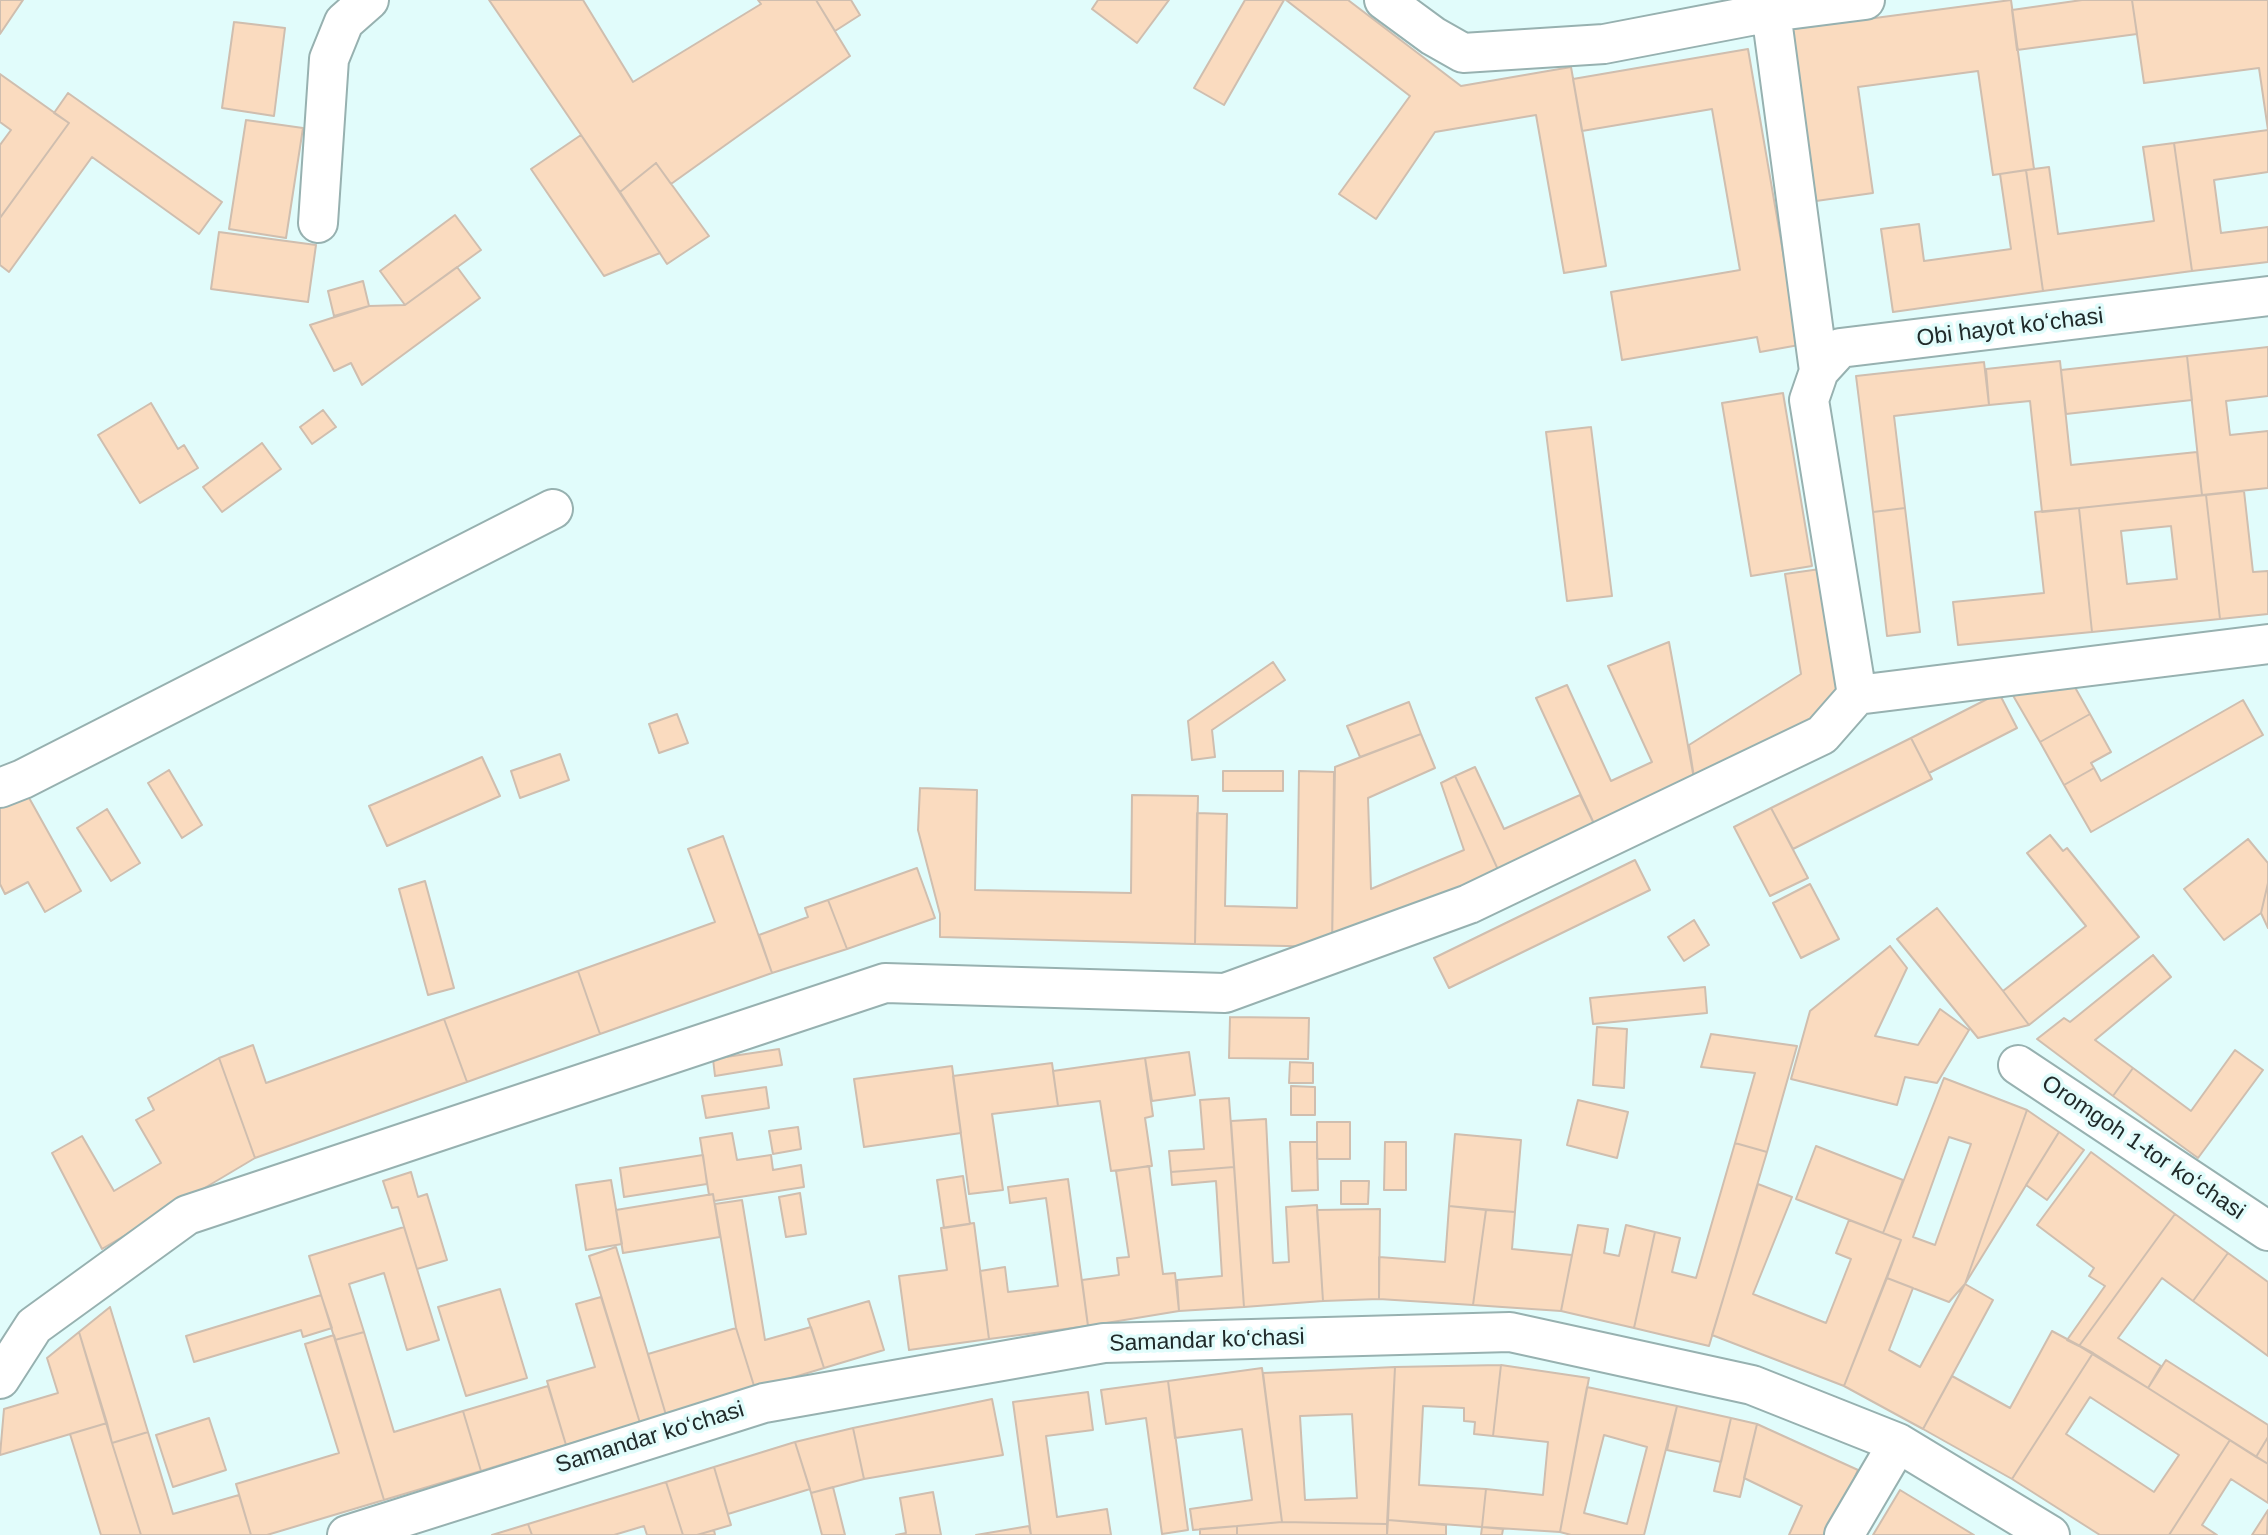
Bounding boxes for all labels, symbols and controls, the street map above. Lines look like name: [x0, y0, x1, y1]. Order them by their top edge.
street label: Obi hayot koʻchasi: [1915, 303, 2105, 353]
street label: Oromgoh 1-tor koʻchasi: [2036, 1070, 2250, 1226]
street label: Samandar ko‘chasi: [1109, 1324, 1305, 1358]
street label: Samandar ko‘chasi: [552, 1396, 748, 1480]

